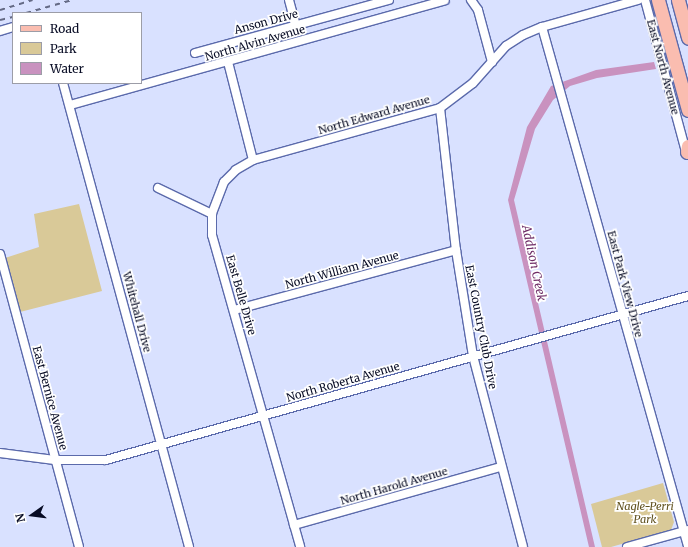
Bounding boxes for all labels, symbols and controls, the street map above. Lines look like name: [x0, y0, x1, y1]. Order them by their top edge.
street label: Anson Drive: [233, 7, 299, 37]
legend: [12, 12, 142, 84]
street label: East North Avenue: [644, 18, 682, 116]
text: Road: [50, 21, 79, 36]
street label: North Alvin Avenue: [204, 22, 306, 64]
text: Park: [50, 41, 77, 56]
text: Water: [50, 61, 84, 76]
street label: North Edward Avenue: [317, 93, 431, 137]
water label: Addison Creek: [519, 224, 549, 302]
street label: East Park View Drive: [604, 229, 646, 339]
street label: North William Avenue: [284, 249, 400, 291]
street label: East Belle Drive: [223, 253, 259, 337]
street label: East Country Club Drive: [462, 264, 500, 390]
street label: Whitehall Drive: [120, 270, 154, 354]
street label: East Bernice Avenue: [30, 345, 70, 451]
street label: North Roberta Avenue: [285, 360, 401, 404]
street label: North Harold Avenue: [339, 464, 449, 508]
north arrow: [12, 495, 52, 535]
park label: Nagle-Perri Park: [616, 500, 674, 526]
text: N: [13, 512, 28, 524]

